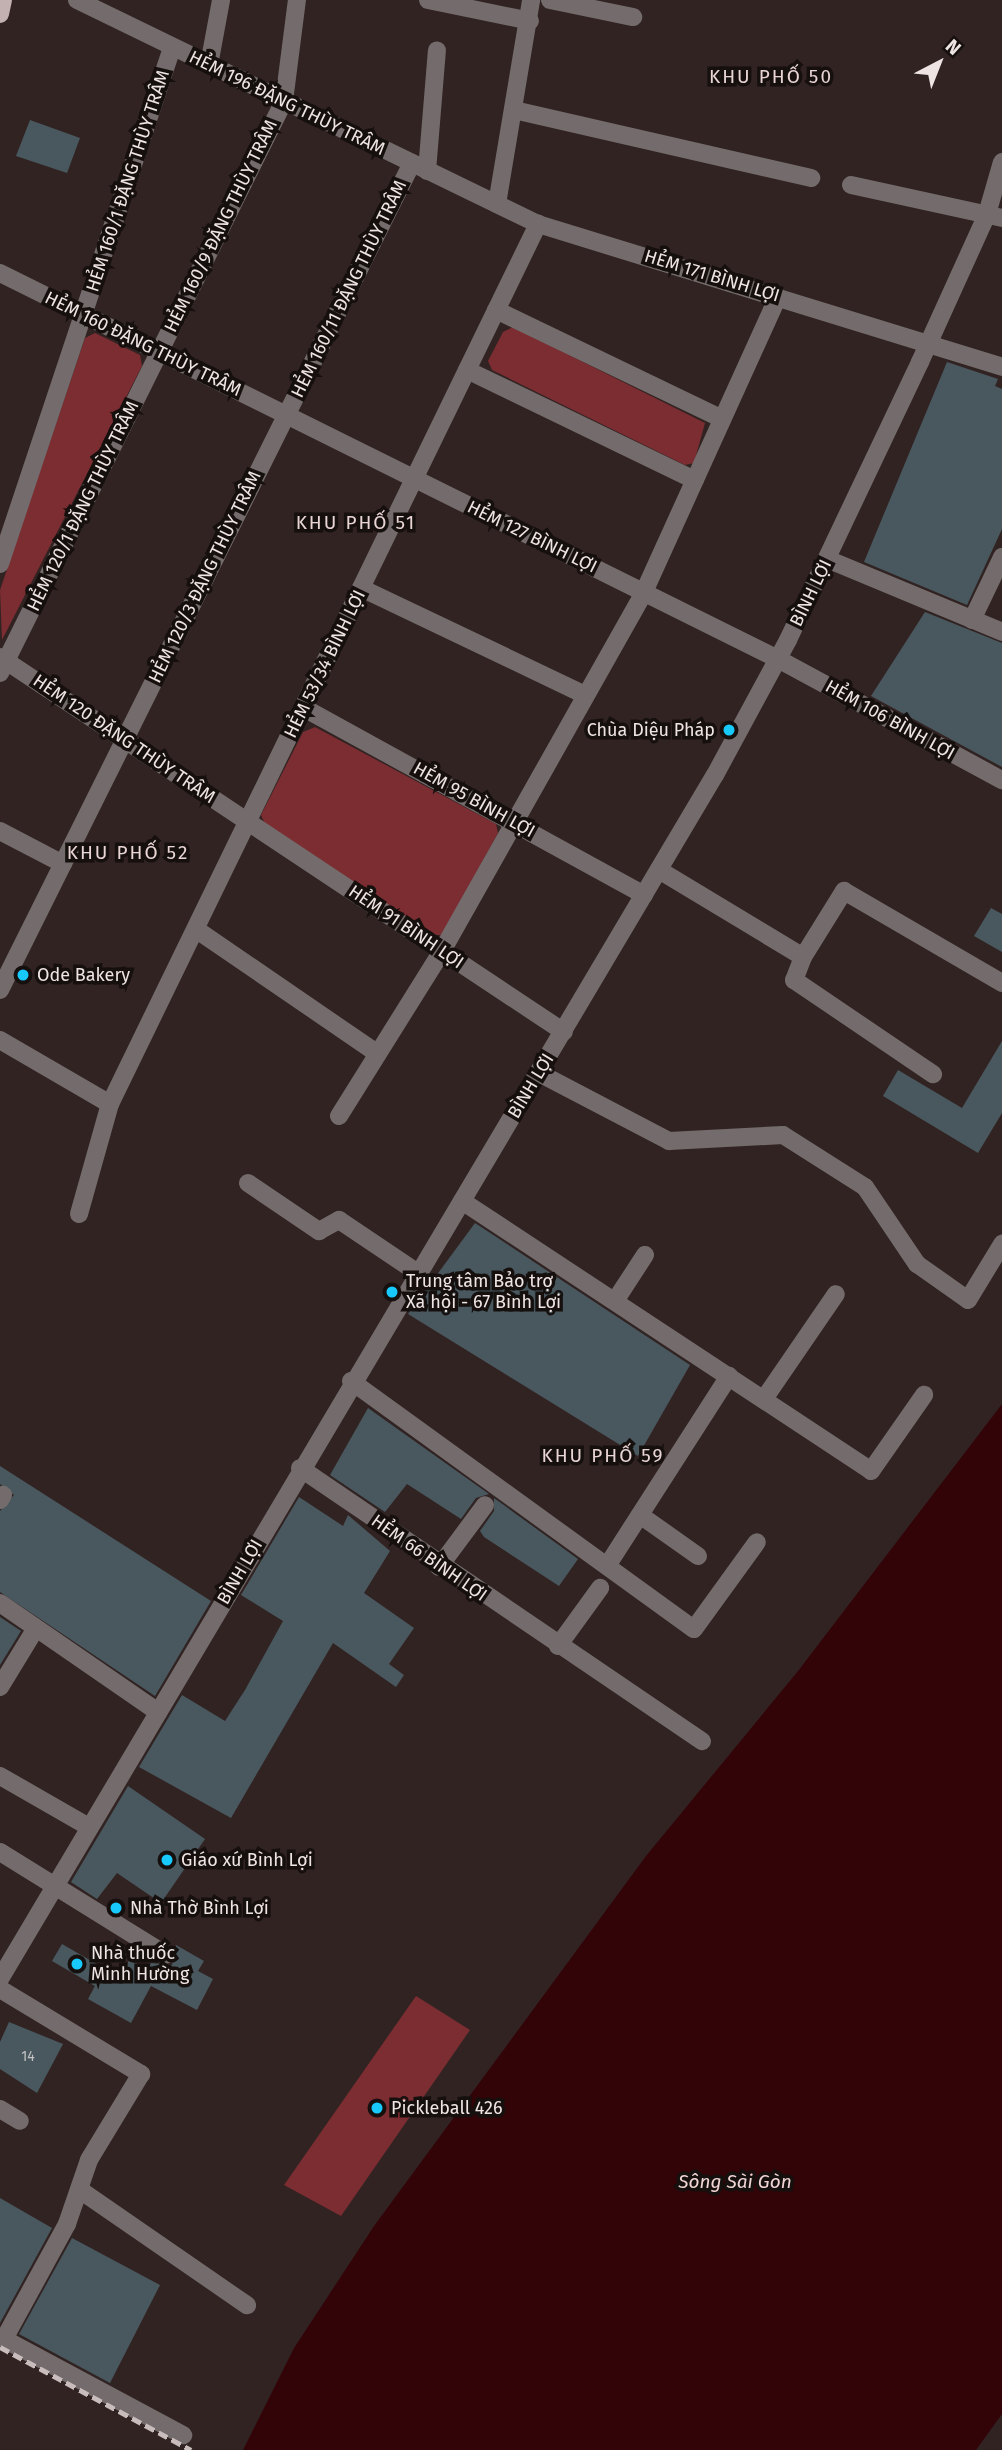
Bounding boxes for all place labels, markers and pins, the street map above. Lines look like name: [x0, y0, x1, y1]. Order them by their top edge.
place label: Chùa Diệu Pháp: [587, 719, 715, 741]
marker: Chùa Diệu Pháp: [721, 722, 737, 738]
place label: Ode Bakery: [37, 964, 130, 986]
marker: Ode Bakery: [15, 967, 31, 983]
place label: Trung tâm Bảo trợ Xã hội - 67 Bình Lợi: [406, 1271, 561, 1314]
marker: Trung tâm Bảo trợ Xã hội - 67 Bình Lợi: [384, 1284, 400, 1300]
place label: Giáo xứ Bình Lợi: [181, 1849, 313, 1871]
marker: Giáo xứ Bình Lợi: [159, 1852, 175, 1868]
place label: Nhà Thờ Bình Lợi: [130, 1897, 269, 1919]
marker: Nhà Thờ Bình Lợi: [108, 1900, 124, 1916]
place label: Nhà thuốc Minh Hường: [91, 1943, 189, 1986]
marker: Nhà thuốc Minh Hường: [69, 1956, 85, 1972]
place label: Pickleball 426: [391, 2097, 503, 2119]
marker: Pickleball 426: [369, 2100, 385, 2116]

